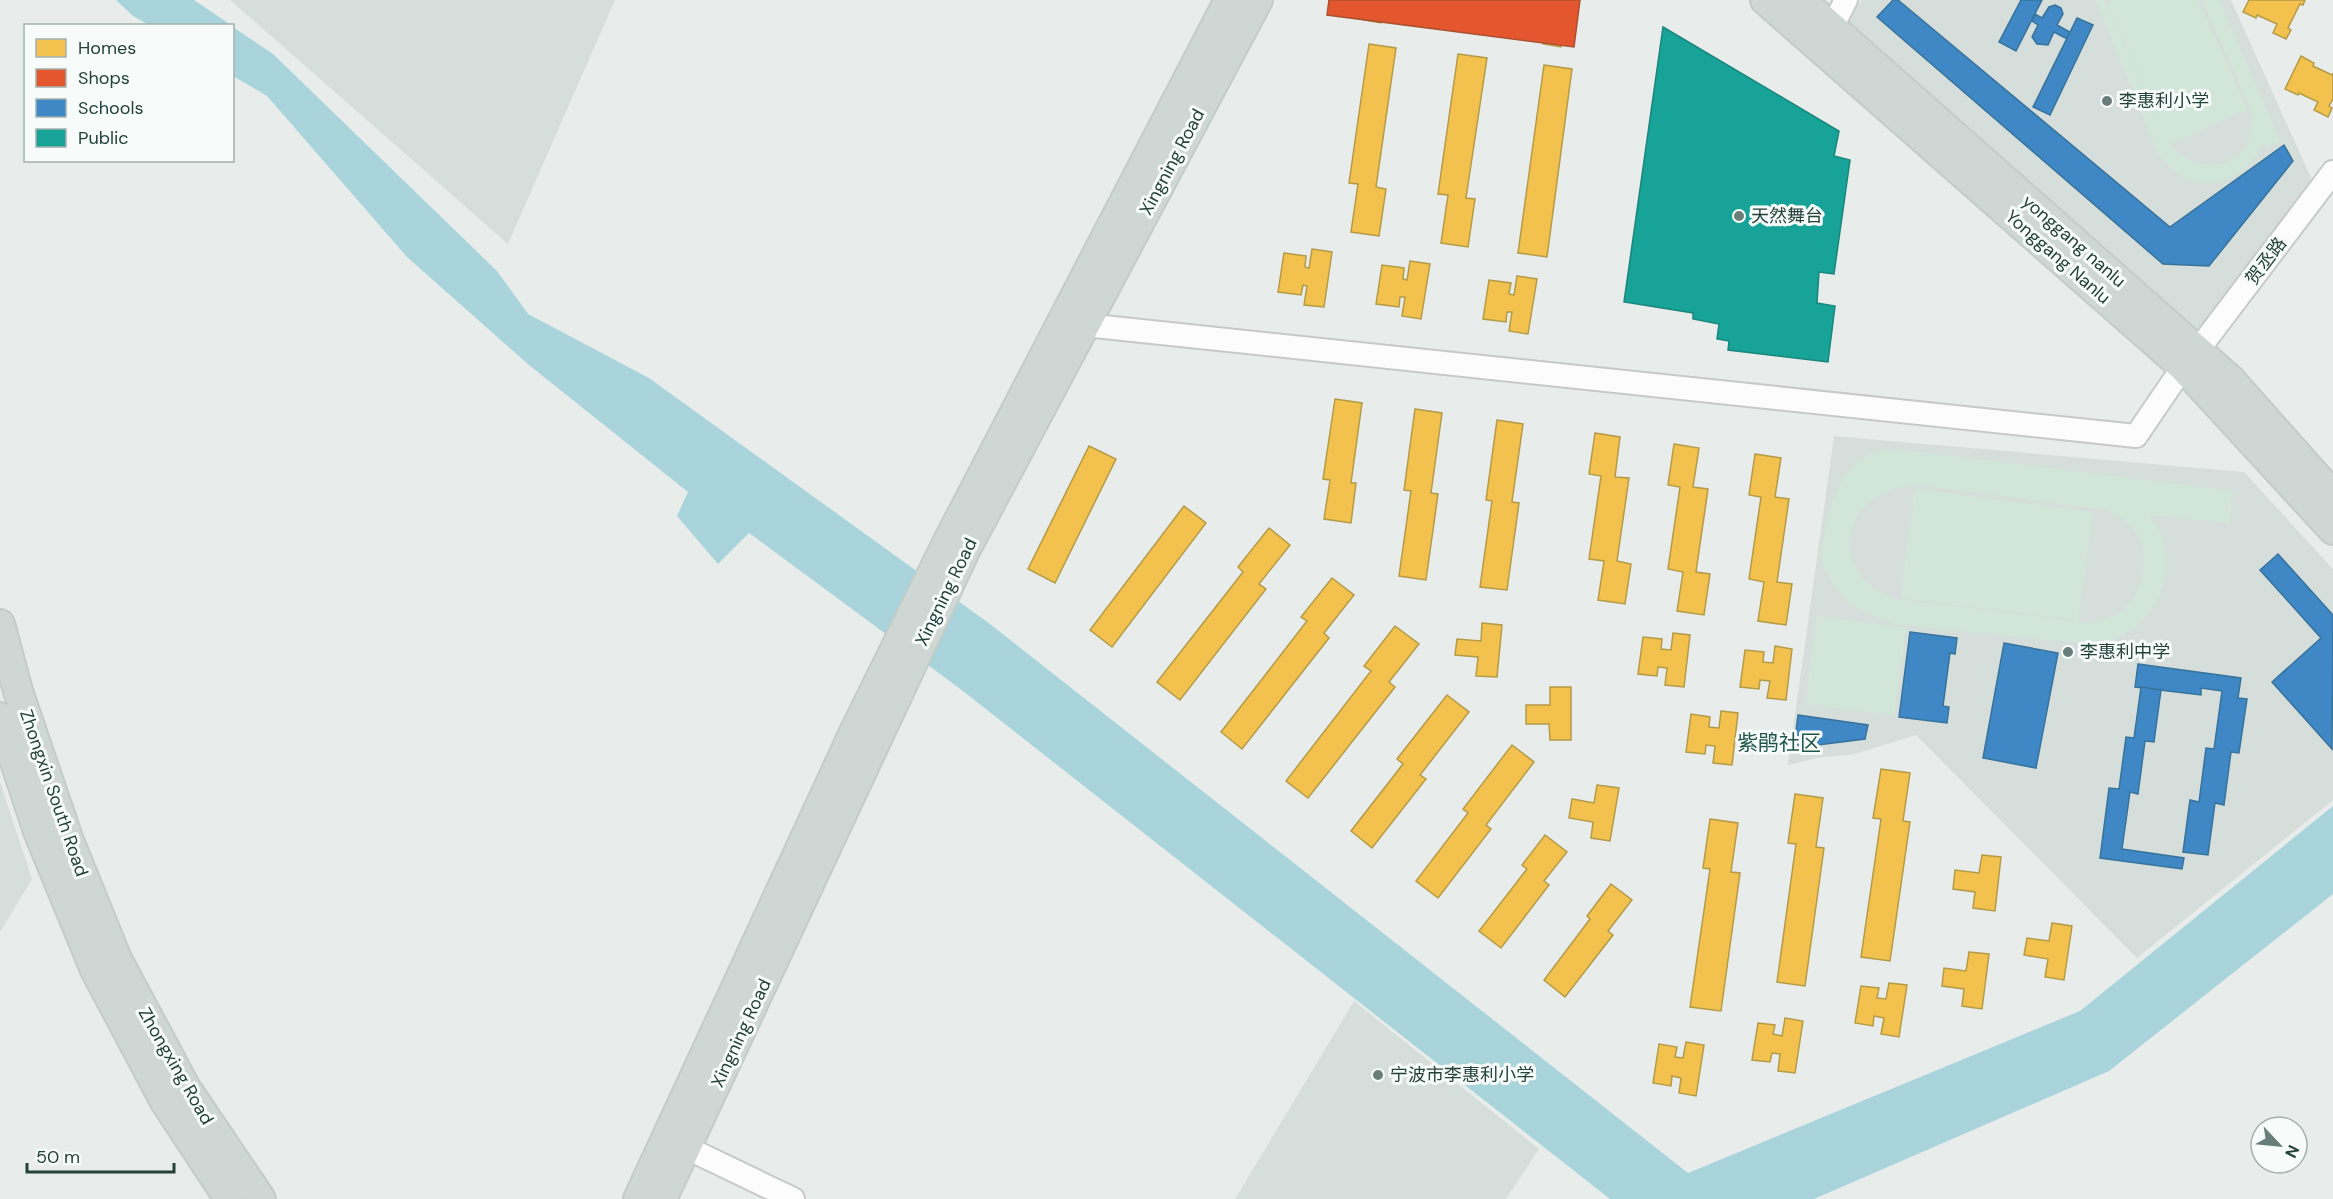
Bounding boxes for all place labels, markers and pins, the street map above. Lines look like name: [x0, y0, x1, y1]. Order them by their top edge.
place label: 李惠利小学: [2119, 89, 2209, 113]
marker: 李惠利小学: [2100, 94, 2114, 108]
place label: 天然舞台: [1751, 204, 1823, 228]
marker: 天然舞台: [1732, 209, 1746, 223]
place label: 李惠利中学: [2080, 640, 2170, 664]
marker: 李惠利中学: [2061, 645, 2075, 659]
place label: 宁波市李惠利小学: [1390, 1063, 1534, 1087]
marker: 宁波市李惠利小学: [1371, 1068, 1385, 1082]

